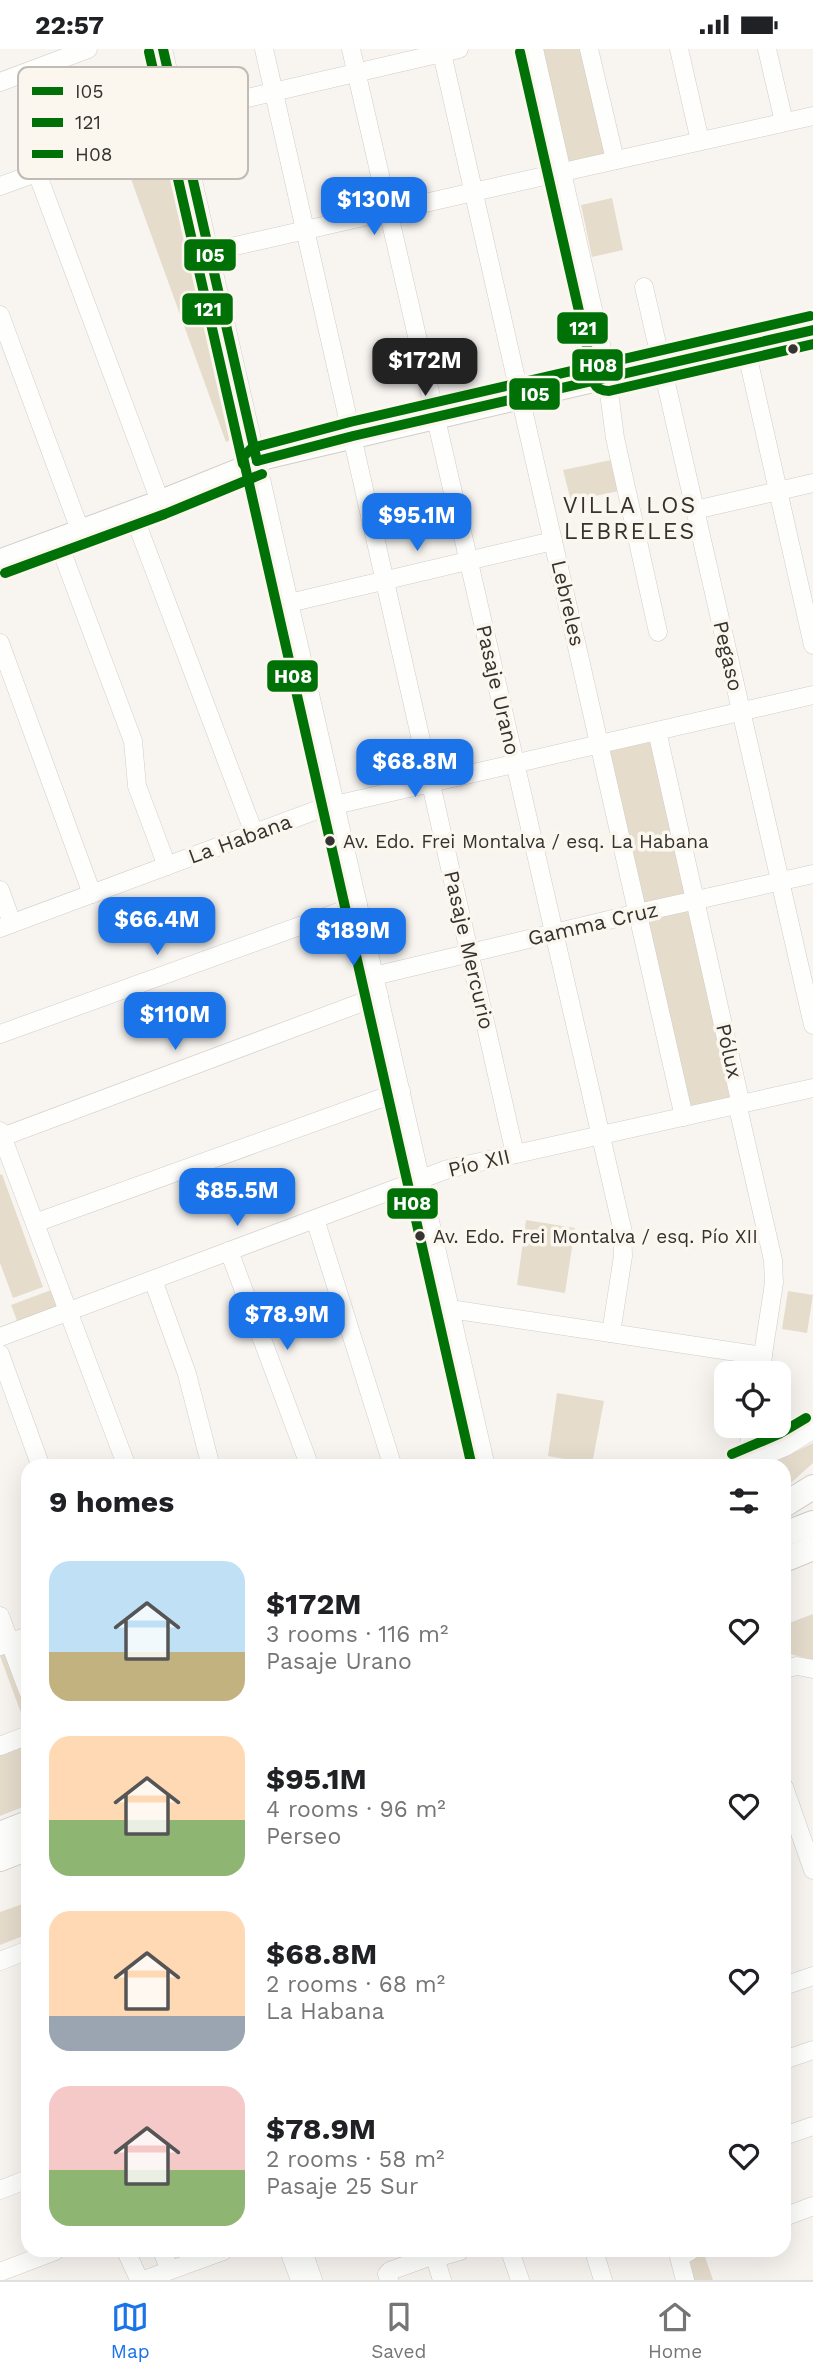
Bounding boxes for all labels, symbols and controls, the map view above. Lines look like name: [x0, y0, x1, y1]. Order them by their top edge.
text: 22:57: [35, 10, 104, 40]
legend: [18, 67, 248, 179]
text: I05: [75, 80, 104, 103]
text: 121: [75, 111, 101, 134]
text: H08: [75, 143, 112, 166]
pin: $130M: [325, 177, 423, 237]
text: $130M: [337, 186, 411, 213]
line badge: I05: [183, 238, 237, 272]
text: I05: [195, 244, 225, 267]
line badge: 121: [181, 292, 234, 326]
text: 121: [194, 298, 222, 321]
line badge: 121: [556, 311, 609, 345]
text: 121: [569, 317, 597, 340]
pin: $172M: [376, 339, 474, 398]
unlabelled marker: [786, 342, 800, 356]
text: $172M: [388, 347, 462, 374]
line badge: H08: [571, 348, 624, 382]
text: H08: [579, 354, 617, 377]
line badge: I05: [508, 377, 561, 411]
text: I05: [520, 383, 550, 406]
district label: VILLA LOS LEBRELES: [563, 492, 697, 545]
pin: $95.1M: [360, 493, 474, 553]
text: $95.1M: [378, 502, 456, 529]
street label: Lebreles: [546, 557, 591, 648]
street label: Pegaso: [708, 618, 749, 694]
street label: Pasaje Urano: [471, 622, 526, 758]
line badge: H08: [266, 659, 319, 693]
text: H08: [274, 665, 312, 688]
pin: $68.8M: [358, 739, 472, 799]
text: $68.8M: [372, 748, 458, 775]
street label: La Habana: [185, 808, 295, 869]
place label: Av. Edo. Frei Montalva / esq. La Habana: [343, 830, 709, 853]
marker: Av. Edo. Frei Montalva / esq. La Habana: [323, 834, 337, 848]
street label: Pasaje Mercurio: [439, 868, 500, 1032]
street label: Gamma Cruz: [525, 896, 660, 951]
pin: $66.4M: [100, 897, 214, 957]
text: $66.4M: [114, 906, 200, 933]
pin: $189M: [304, 909, 402, 968]
text: $189M: [316, 917, 390, 944]
pin: $110M: [126, 993, 224, 1052]
text: $110M: [140, 1001, 210, 1028]
street label: Pólux: [711, 1021, 748, 1081]
street label: Pío XII: [445, 1143, 512, 1182]
pin: $85.5M: [180, 1169, 294, 1228]
text: $85.5M: [195, 1177, 279, 1204]
line badge: H08: [386, 1187, 439, 1220]
text: H08: [393, 1192, 431, 1215]
place label: Av. Edo. Frei Montalva / esq. Pío XII: [433, 1225, 758, 1248]
marker: Av. Edo. Frei Montalva / esq. Pío XII: [413, 1229, 427, 1243]
pin: $78.9M: [230, 1293, 344, 1352]
text: $78.9M: [245, 1301, 329, 1328]
map controls: [714, 1361, 791, 1438]
button: locate: [714, 1361, 791, 1438]
icon: filters: [725, 1482, 763, 1520]
text: 9 homes: [49, 1484, 174, 1519]
text: $172M: [266, 1586, 362, 1621]
icon: home: [105, 1589, 189, 1673]
icon: heart: [725, 1612, 763, 1650]
text: 3 rooms · 116 m²: [266, 1621, 448, 1648]
text: Pasaje Urano: [266, 1648, 412, 1675]
text: $95.1M: [266, 1761, 367, 1796]
icon: home: [105, 1764, 189, 1848]
icon: heart: [725, 1787, 763, 1825]
text: 4 rooms · 96 m²: [266, 1796, 446, 1823]
text: Perseo: [266, 1823, 341, 1850]
text: $68.8M: [266, 1936, 377, 1971]
icon: home: [105, 1939, 189, 2023]
icon: heart: [725, 1962, 763, 2000]
text: 2 rooms · 68 m²: [266, 1971, 445, 1998]
text: La Habana: [266, 1998, 385, 2025]
text: $78.9M: [266, 2111, 376, 2146]
icon: home: [105, 2114, 189, 2198]
icon: heart: [725, 2137, 763, 2175]
text: 2 rooms · 58 m²: [266, 2146, 445, 2173]
text: Pasaje 25 Sur: [266, 2173, 418, 2200]
tab: Map: [111, 2298, 150, 2363]
tab: Saved: [371, 2298, 426, 2363]
tab: Home: [648, 2298, 702, 2363]

